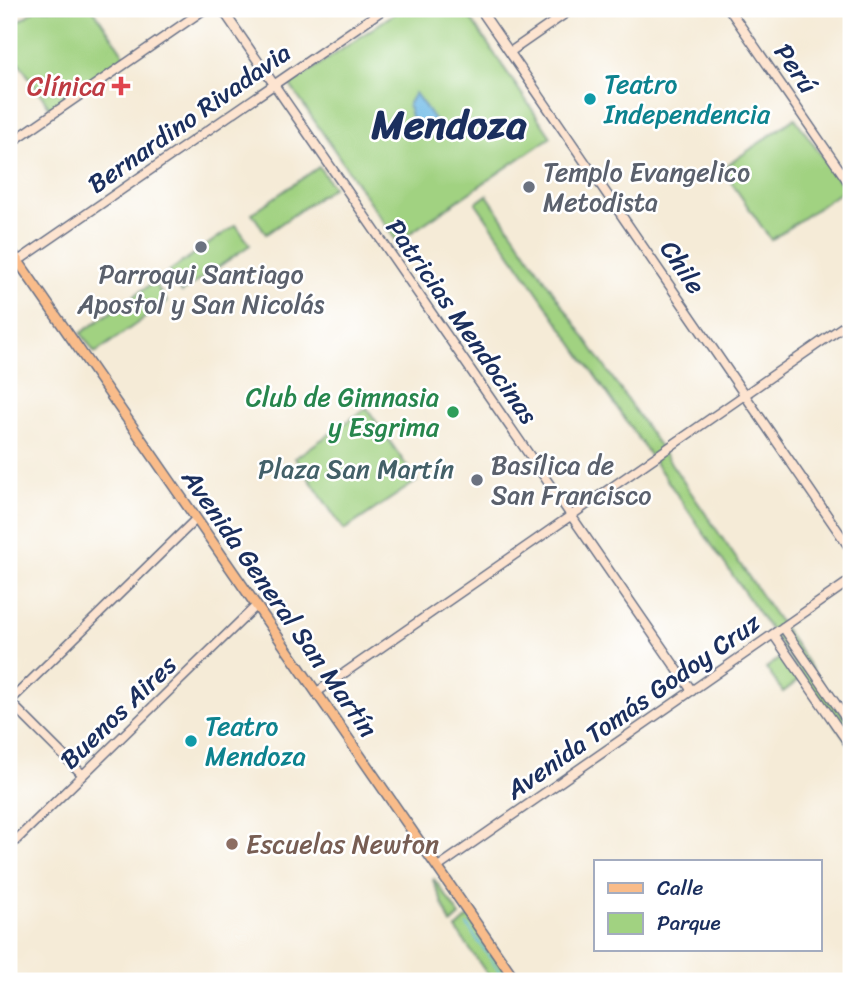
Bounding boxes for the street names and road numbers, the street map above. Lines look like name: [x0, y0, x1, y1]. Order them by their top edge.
street label: Bernardino Rivadavia: [77, 30, 301, 206]
street label: Perú: [762, 33, 830, 103]
street label: Patricias Mendocinas: [373, 208, 551, 434]
street label: Chile: [648, 230, 718, 304]
street label: Avenida General San Martín: [169, 458, 391, 747]
street label: Avenida Tomás Godoy Cruz: [495, 600, 771, 812]
street label: Buenos Aires: [48, 643, 189, 780]

